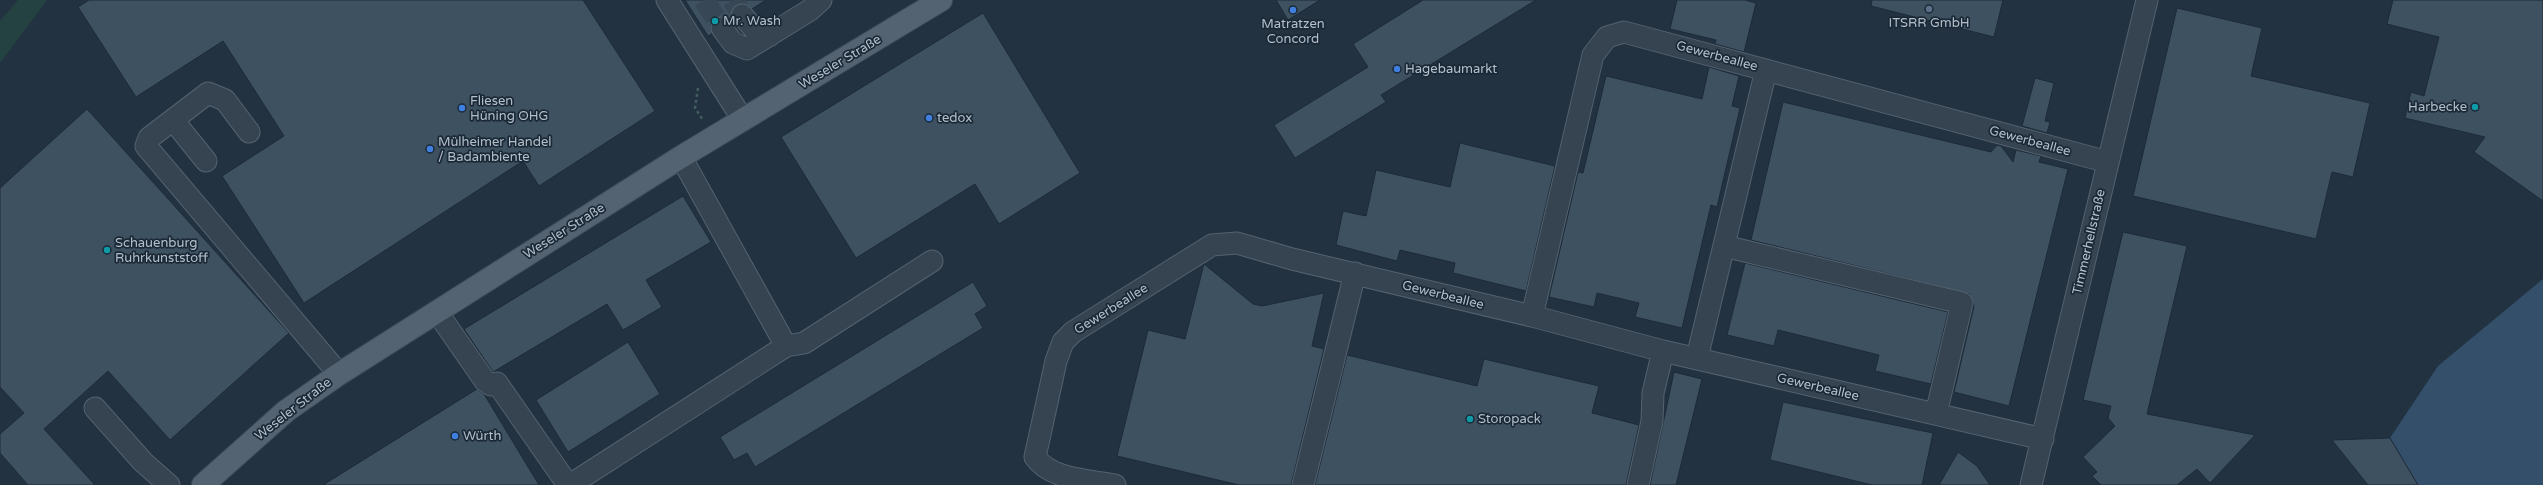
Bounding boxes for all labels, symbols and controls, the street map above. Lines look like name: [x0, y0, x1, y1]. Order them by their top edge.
marker: ITSRR GmbH: [1924, 4, 1934, 14]
marker: Matratzen Concord: [1288, 5, 1298, 15]
place label: Mr. Wash: [723, 13, 781, 29]
place label: ITSRR GmbH: [1888, 15, 1970, 31]
marker: Mr. Wash: [710, 16, 720, 26]
place label: Matratzen Concord: [1261, 16, 1325, 47]
street label: Weseler Straße: [796, 31, 884, 93]
street label: Gewerbeallee: [1674, 37, 1760, 75]
place label: Hagebaumarkt: [1405, 61, 1497, 77]
marker: Hagebaumarkt: [1392, 64, 1402, 74]
place label: Fliesen Hüning OHG: [470, 93, 548, 124]
place label: Harbecke: [2408, 99, 2467, 115]
marker: Harbecke: [2470, 102, 2480, 112]
marker: Fliesen Hüning OHG: [457, 103, 467, 113]
place label: tedox: [937, 110, 972, 126]
marker: tedox: [924, 113, 934, 123]
street label: Gewerbeallee: [1987, 122, 2073, 160]
place label: Mülheimer Handel / Badambiente: [438, 134, 552, 165]
marker: Mülheimer Handel / Badambiente: [425, 144, 435, 154]
street label: Timmerhellstraße: [2069, 188, 2109, 296]
street label: Weseler Straße: [520, 200, 608, 262]
place label: Schauenburg Ruhrkunststoff: [115, 235, 209, 266]
marker: Schauenburg Ruhrkunststoff: [102, 245, 112, 255]
street label: Gewerbeallee: [1400, 277, 1486, 313]
street label: Gewerbeallee: [1071, 280, 1151, 338]
street label: Gewerbeallee: [1775, 370, 1861, 404]
street label: Weseler Straße: [252, 374, 334, 444]
place label: Storopack: [1478, 411, 1541, 427]
marker: Storopack: [1465, 414, 1475, 424]
place label: Würth: [463, 428, 501, 444]
marker: Würth: [450, 431, 460, 441]

